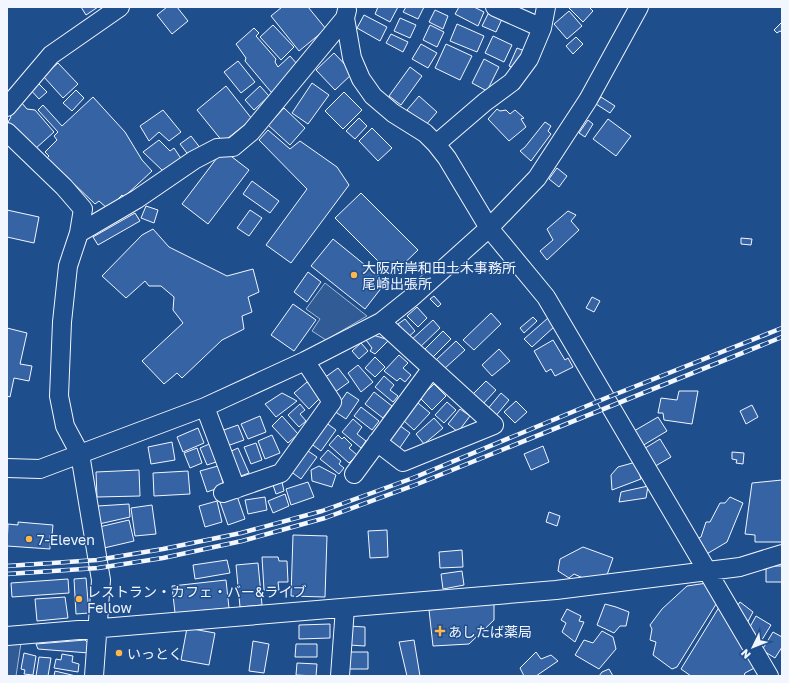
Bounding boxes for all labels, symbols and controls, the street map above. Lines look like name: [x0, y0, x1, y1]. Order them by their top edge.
place label: 大阪府岸和田土木事務所 尾崎出張所: [362, 259, 516, 292]
marker: 大阪府岸和田土木事務所 尾崎出張所: [349, 270, 359, 280]
place label: 7-Eleven: [37, 531, 95, 548]
marker: 7-Eleven: [24, 534, 34, 544]
place label: レストラン・カフェ・バー&ライブ Fellow: [87, 583, 306, 616]
marker: レストラン・カフェ・バー&ライブ Fellow: [74, 594, 84, 604]
place label: あしたば薬局: [448, 623, 532, 640]
marker: あしたば薬局: [435, 626, 445, 636]
north arrow: [733, 627, 773, 667]
place label: いっとく: [127, 645, 183, 662]
text: N: [738, 647, 753, 662]
marker: いっとく: [114, 648, 124, 658]

